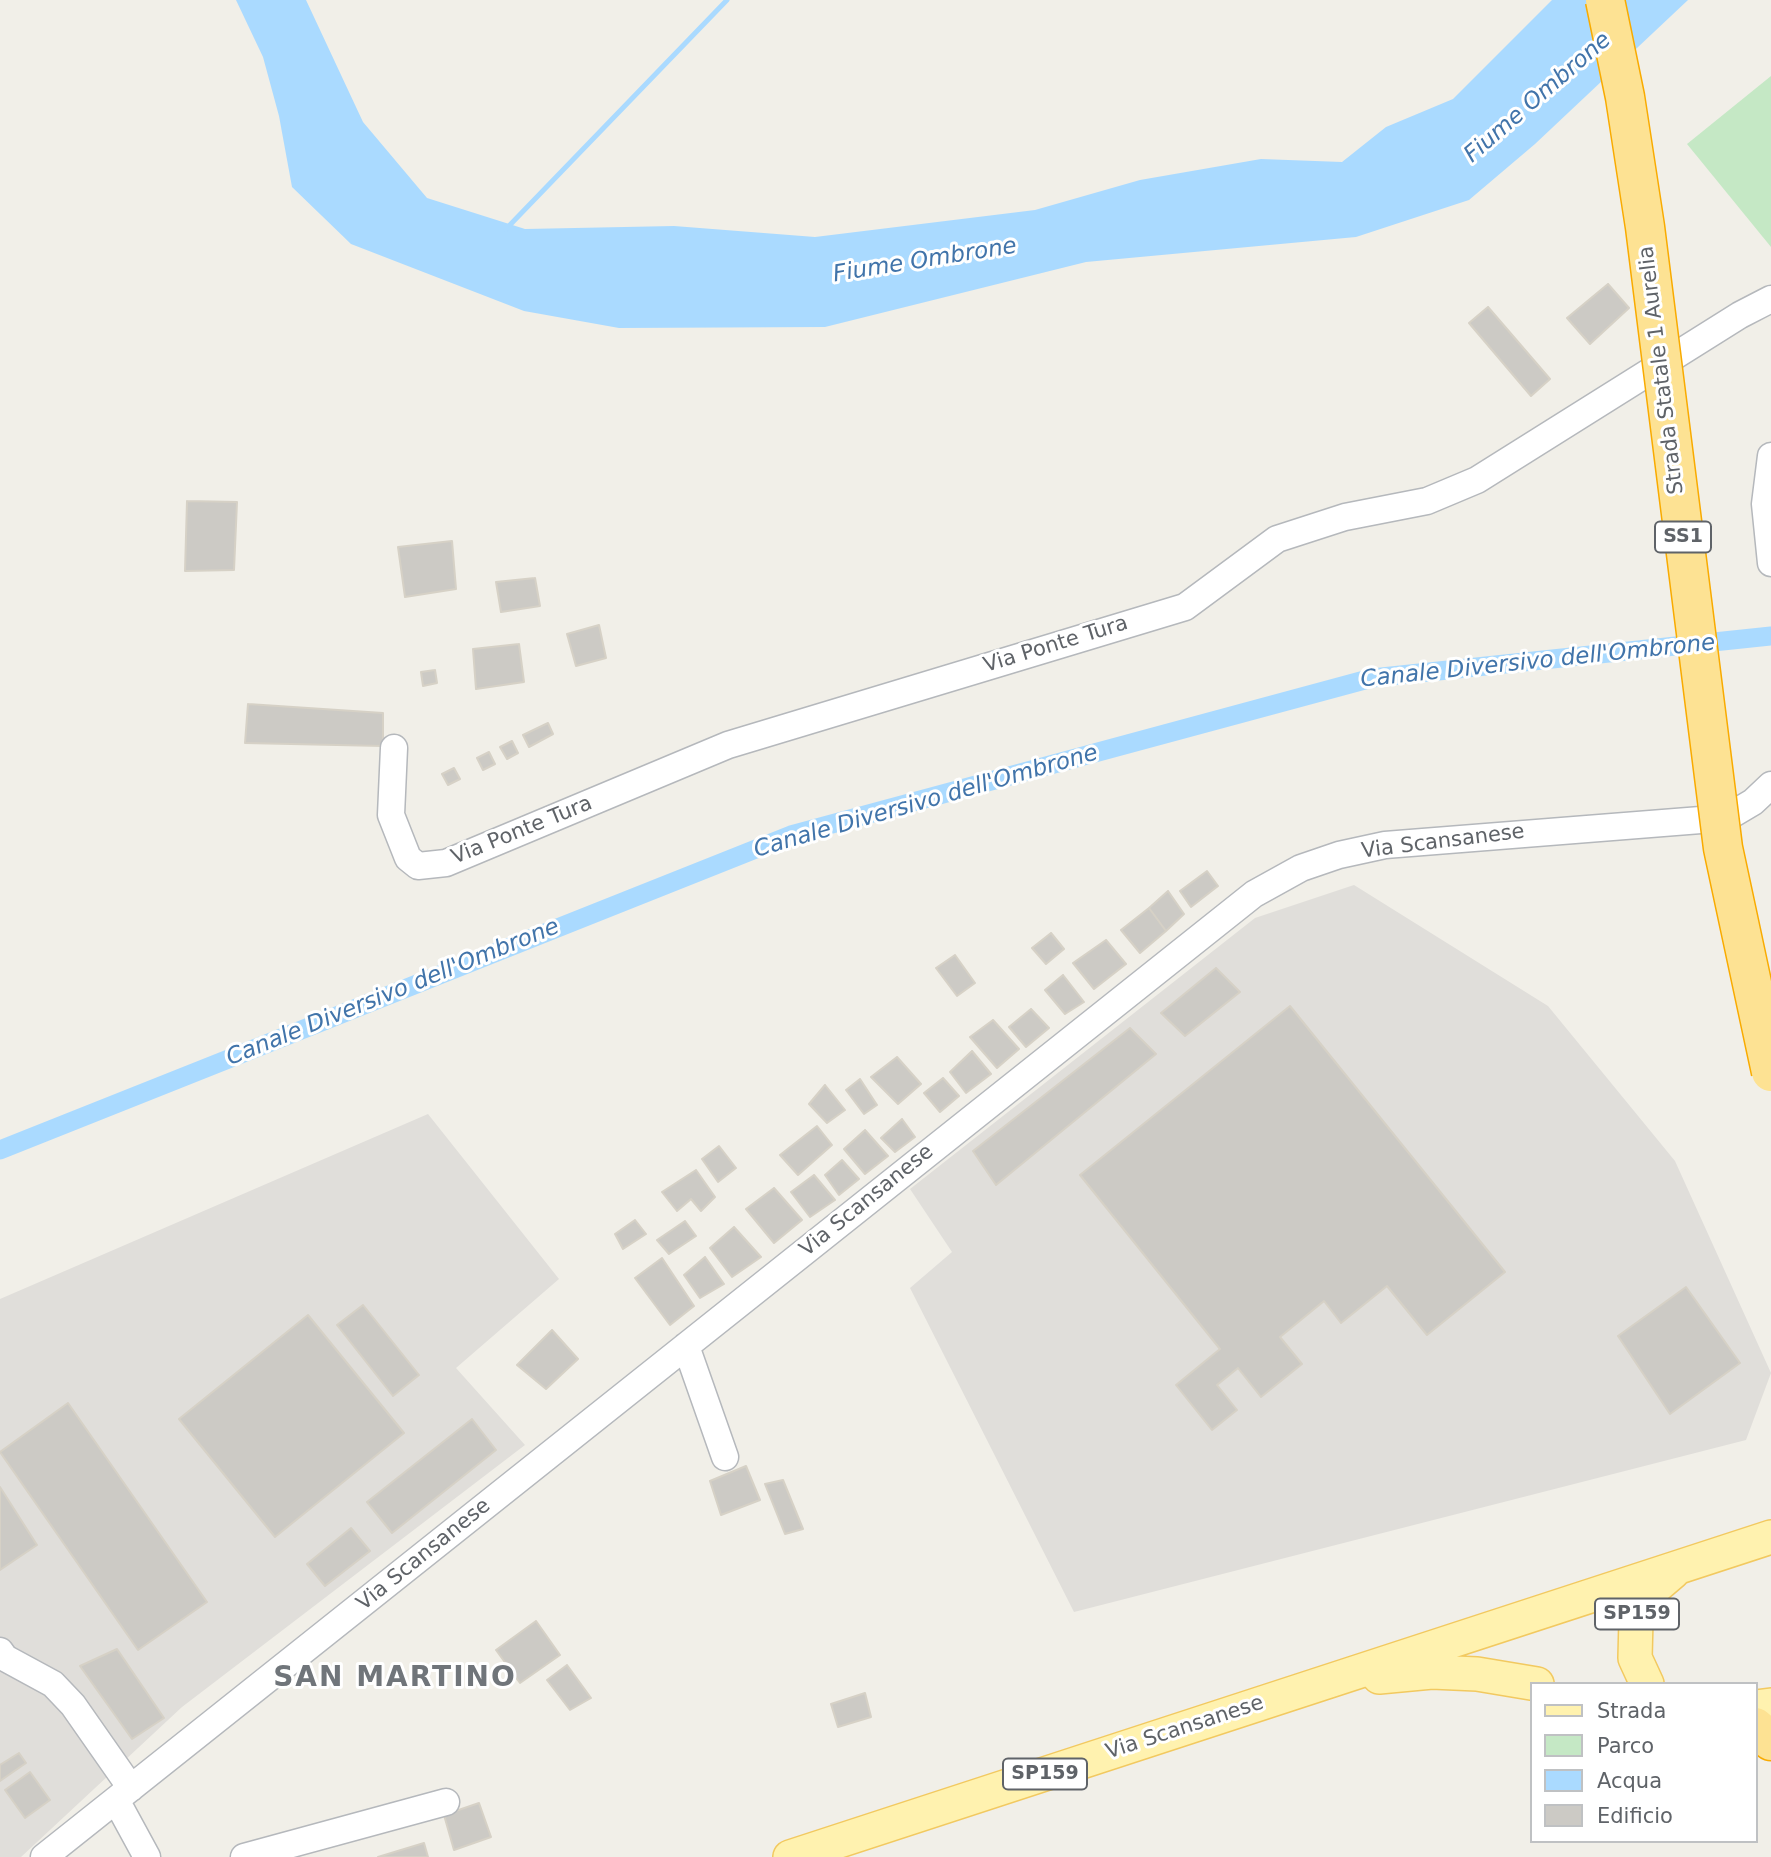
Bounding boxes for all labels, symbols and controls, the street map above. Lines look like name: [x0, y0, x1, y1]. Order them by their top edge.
water label: Fiume Ombrone: [1459, 27, 1617, 169]
water label: Fiume Ombrone: [831, 233, 1019, 289]
street label: Strada Statale 1 Aurelia: [1634, 244, 1690, 496]
road number: SS1: [1655, 522, 1711, 552]
street label: Via Ponte Tura: [981, 611, 1131, 679]
water label: Canale Diversivo dell'Ombrone: [1359, 630, 1717, 694]
water label: Canale Diversivo dell'Ombrone: [751, 740, 1101, 864]
street label: Via Ponte Tura: [448, 791, 596, 871]
street label: Via Scansanese: [1360, 819, 1526, 865]
water label: Canale Diversivo dell'Ombrone: [223, 913, 563, 1073]
street label: Via Scansanese: [795, 1140, 939, 1262]
street label: Via Scansanese: [352, 1494, 496, 1616]
road number: SP159: [1595, 1598, 1679, 1630]
district label: SAN MARTINO: [275, 1662, 515, 1696]
legend: [1530, 1682, 1757, 1843]
street label: Via Scansanese: [1103, 1691, 1267, 1765]
text: Strada: [1597, 1699, 1666, 1723]
text: Parco: [1597, 1734, 1654, 1758]
road number: SP159: [1003, 1758, 1087, 1790]
text: Acqua: [1597, 1769, 1662, 1793]
text: Edificio: [1597, 1804, 1673, 1828]

